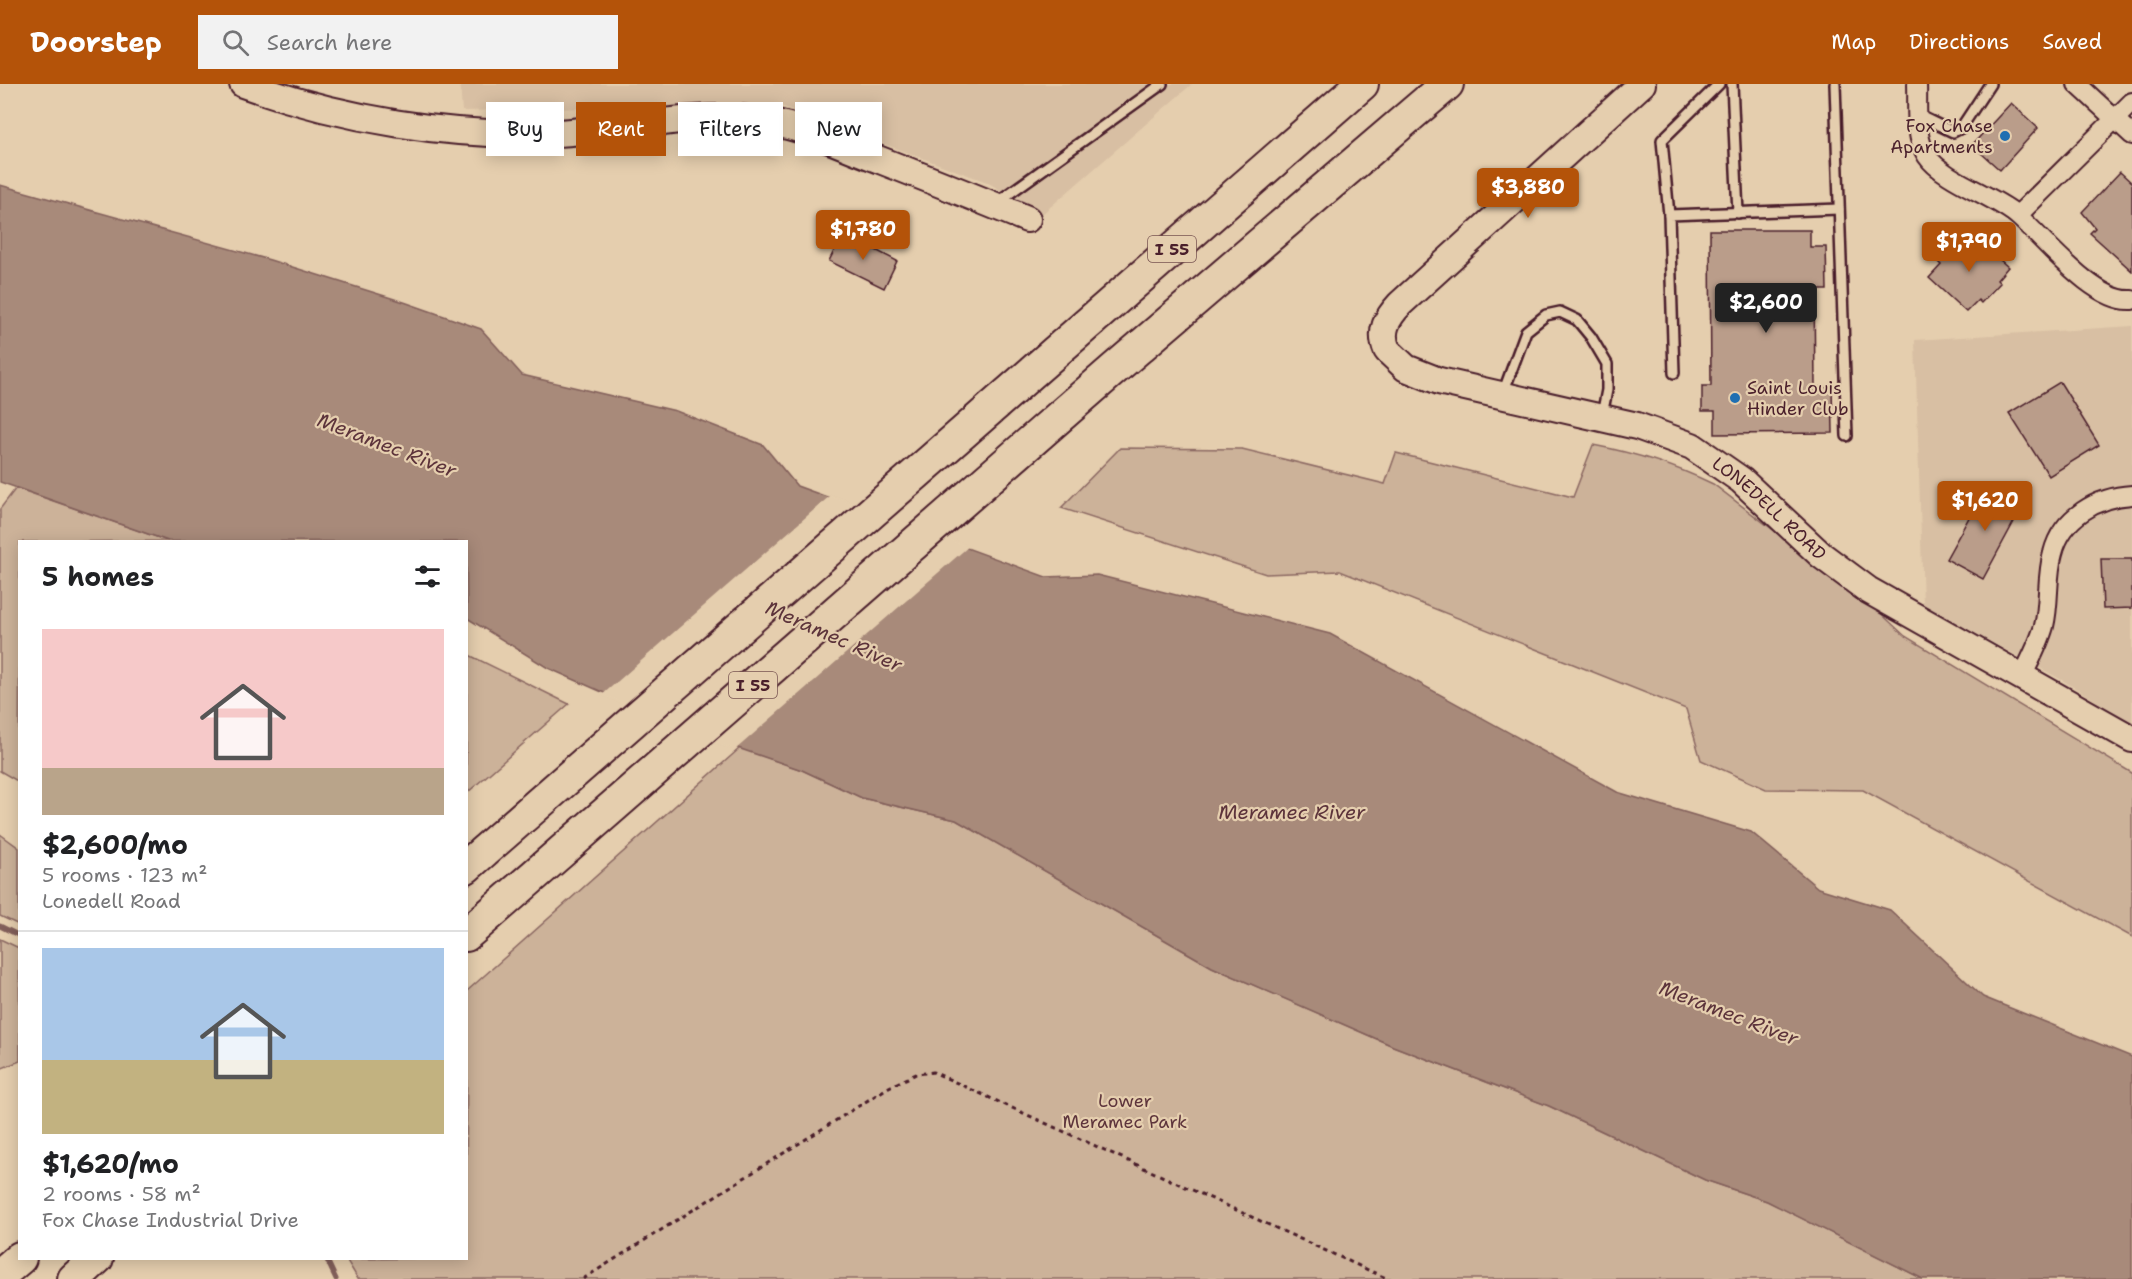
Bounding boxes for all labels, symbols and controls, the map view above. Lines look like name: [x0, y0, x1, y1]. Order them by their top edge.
search box: [198, 15, 618, 69]
text: Doorstep: [30, 23, 162, 61]
icon: search: [219, 26, 252, 59]
text: Search here: [267, 28, 393, 57]
text: Map: [1831, 28, 1876, 56]
text: Directions: [1909, 28, 2009, 56]
text: Saved: [2042, 28, 2102, 56]
chip: Buy: [486, 102, 564, 156]
chip: Rent: [576, 102, 666, 156]
chip: Filters: [678, 102, 783, 156]
chip: New: [795, 102, 882, 156]
place label: Fox Chase Apartments: [1890, 114, 1993, 159]
marker: Fox Chase Apartments: [1998, 129, 2012, 143]
pin: $3,880: [1479, 168, 1577, 219]
text: $3,880: [1491, 174, 1565, 200]
pin: $1,780: [814, 210, 912, 261]
text: $1,780: [830, 216, 896, 242]
pin: $1,790: [1920, 222, 2018, 273]
text: $1,790: [1936, 228, 2002, 254]
road number: I 55: [1148, 236, 1196, 262]
pin: $2,600: [1717, 283, 1815, 334]
text: $2,600: [1729, 289, 1803, 315]
place label: Saint Louis Hinder Club: [1747, 376, 1849, 421]
marker: Saint Louis Hinder Club: [1728, 391, 1742, 405]
water label: Meramec River: [314, 406, 461, 484]
street label: LONEDELL ROAD: [1707, 451, 1831, 566]
pin: $1,620: [1936, 481, 2034, 532]
text: $1,620: [1951, 487, 2019, 513]
text: 5 homes: [42, 559, 154, 594]
icon: filters: [411, 560, 444, 593]
water label: Meramec River: [762, 594, 907, 678]
icon: home: [189, 668, 297, 776]
road number: I 55: [729, 672, 777, 698]
water label: Meramec River: [1218, 799, 1366, 825]
text: $2,600/mo: [42, 827, 188, 862]
text: 5 rooms · 123 m²: [42, 862, 208, 888]
text: Lonedell Road: [42, 888, 181, 914]
water label: Meramec River: [1656, 974, 1803, 1052]
icon: home: [189, 987, 297, 1095]
park label: Lower Meramec Park: [1063, 1089, 1187, 1134]
text: $1,620/mo: [42, 1146, 179, 1181]
text: 2 rooms · 58 m²: [42, 1181, 201, 1207]
text: Fox Chase Industrial Drive: [42, 1207, 299, 1233]

